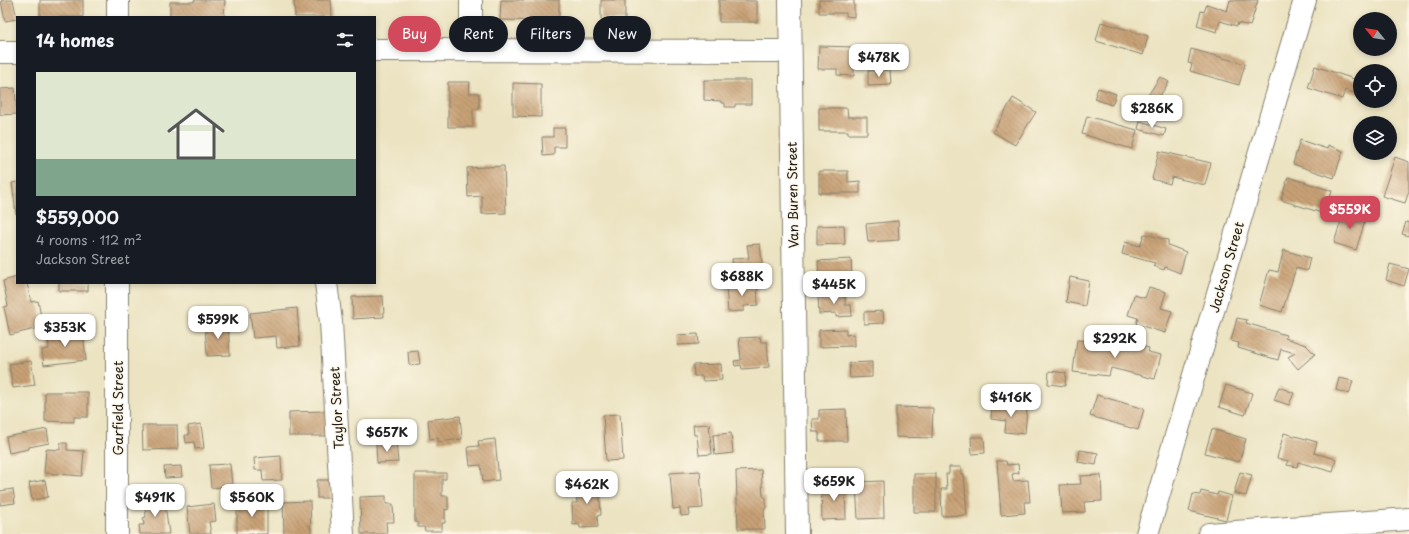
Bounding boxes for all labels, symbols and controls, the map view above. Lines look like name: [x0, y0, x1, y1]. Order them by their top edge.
north arrow: [1353, 12, 1397, 56]
map controls: [1353, 12, 1397, 160]
chip: Buy: [388, 16, 441, 52]
chip: Rent: [449, 16, 508, 52]
chip: Filters: [516, 16, 585, 52]
chip: New: [593, 16, 651, 52]
text: 14 homes: [36, 27, 114, 53]
icon: filters: [334, 29, 356, 51]
pin: $478K: [851, 44, 907, 78]
text: $478K: [858, 47, 900, 66]
button: locate: [1353, 64, 1397, 108]
pin: $286K: [1124, 95, 1180, 129]
icon: home: [160, 98, 232, 170]
text: $286K: [1130, 98, 1174, 117]
button: layers: [1353, 116, 1397, 160]
street label: Van Buren Street: [782, 142, 802, 248]
pin: $559K: [1322, 196, 1378, 230]
text: $559K: [1329, 199, 1371, 218]
text: $559,000: [36, 204, 119, 230]
street label: Jackson Street: [1204, 219, 1248, 315]
text: 4 rooms · 112 m²: [36, 230, 142, 249]
text: Jackson Street: [36, 249, 130, 268]
pin: $688K: [714, 263, 770, 297]
text: $688K: [720, 266, 764, 285]
pin: $445K: [806, 271, 862, 305]
text: $445K: [812, 274, 856, 293]
pin: $599K: [190, 306, 246, 340]
text: $599K: [197, 309, 239, 328]
pin: $353K: [37, 314, 93, 348]
text: $353K: [44, 317, 86, 336]
pin: $292K: [1087, 325, 1143, 359]
text: $292K: [1093, 328, 1137, 347]
street label: Garfield Street: [108, 361, 127, 455]
street label: Taylor Street: [324, 366, 348, 450]
pin: $416K: [983, 384, 1039, 418]
text: $416K: [990, 387, 1032, 406]
pin: $657K: [359, 419, 415, 453]
text: $657K: [366, 422, 408, 441]
pin: $659K: [806, 468, 862, 502]
pin: $462K: [559, 471, 615, 505]
text: $659K: [813, 471, 855, 490]
text: $462K: [565, 474, 609, 493]
pin: $491K: [127, 484, 183, 518]
pin: $560K: [224, 484, 280, 518]
text: $491K: [135, 487, 175, 506]
text: $560K: [229, 487, 275, 506]

